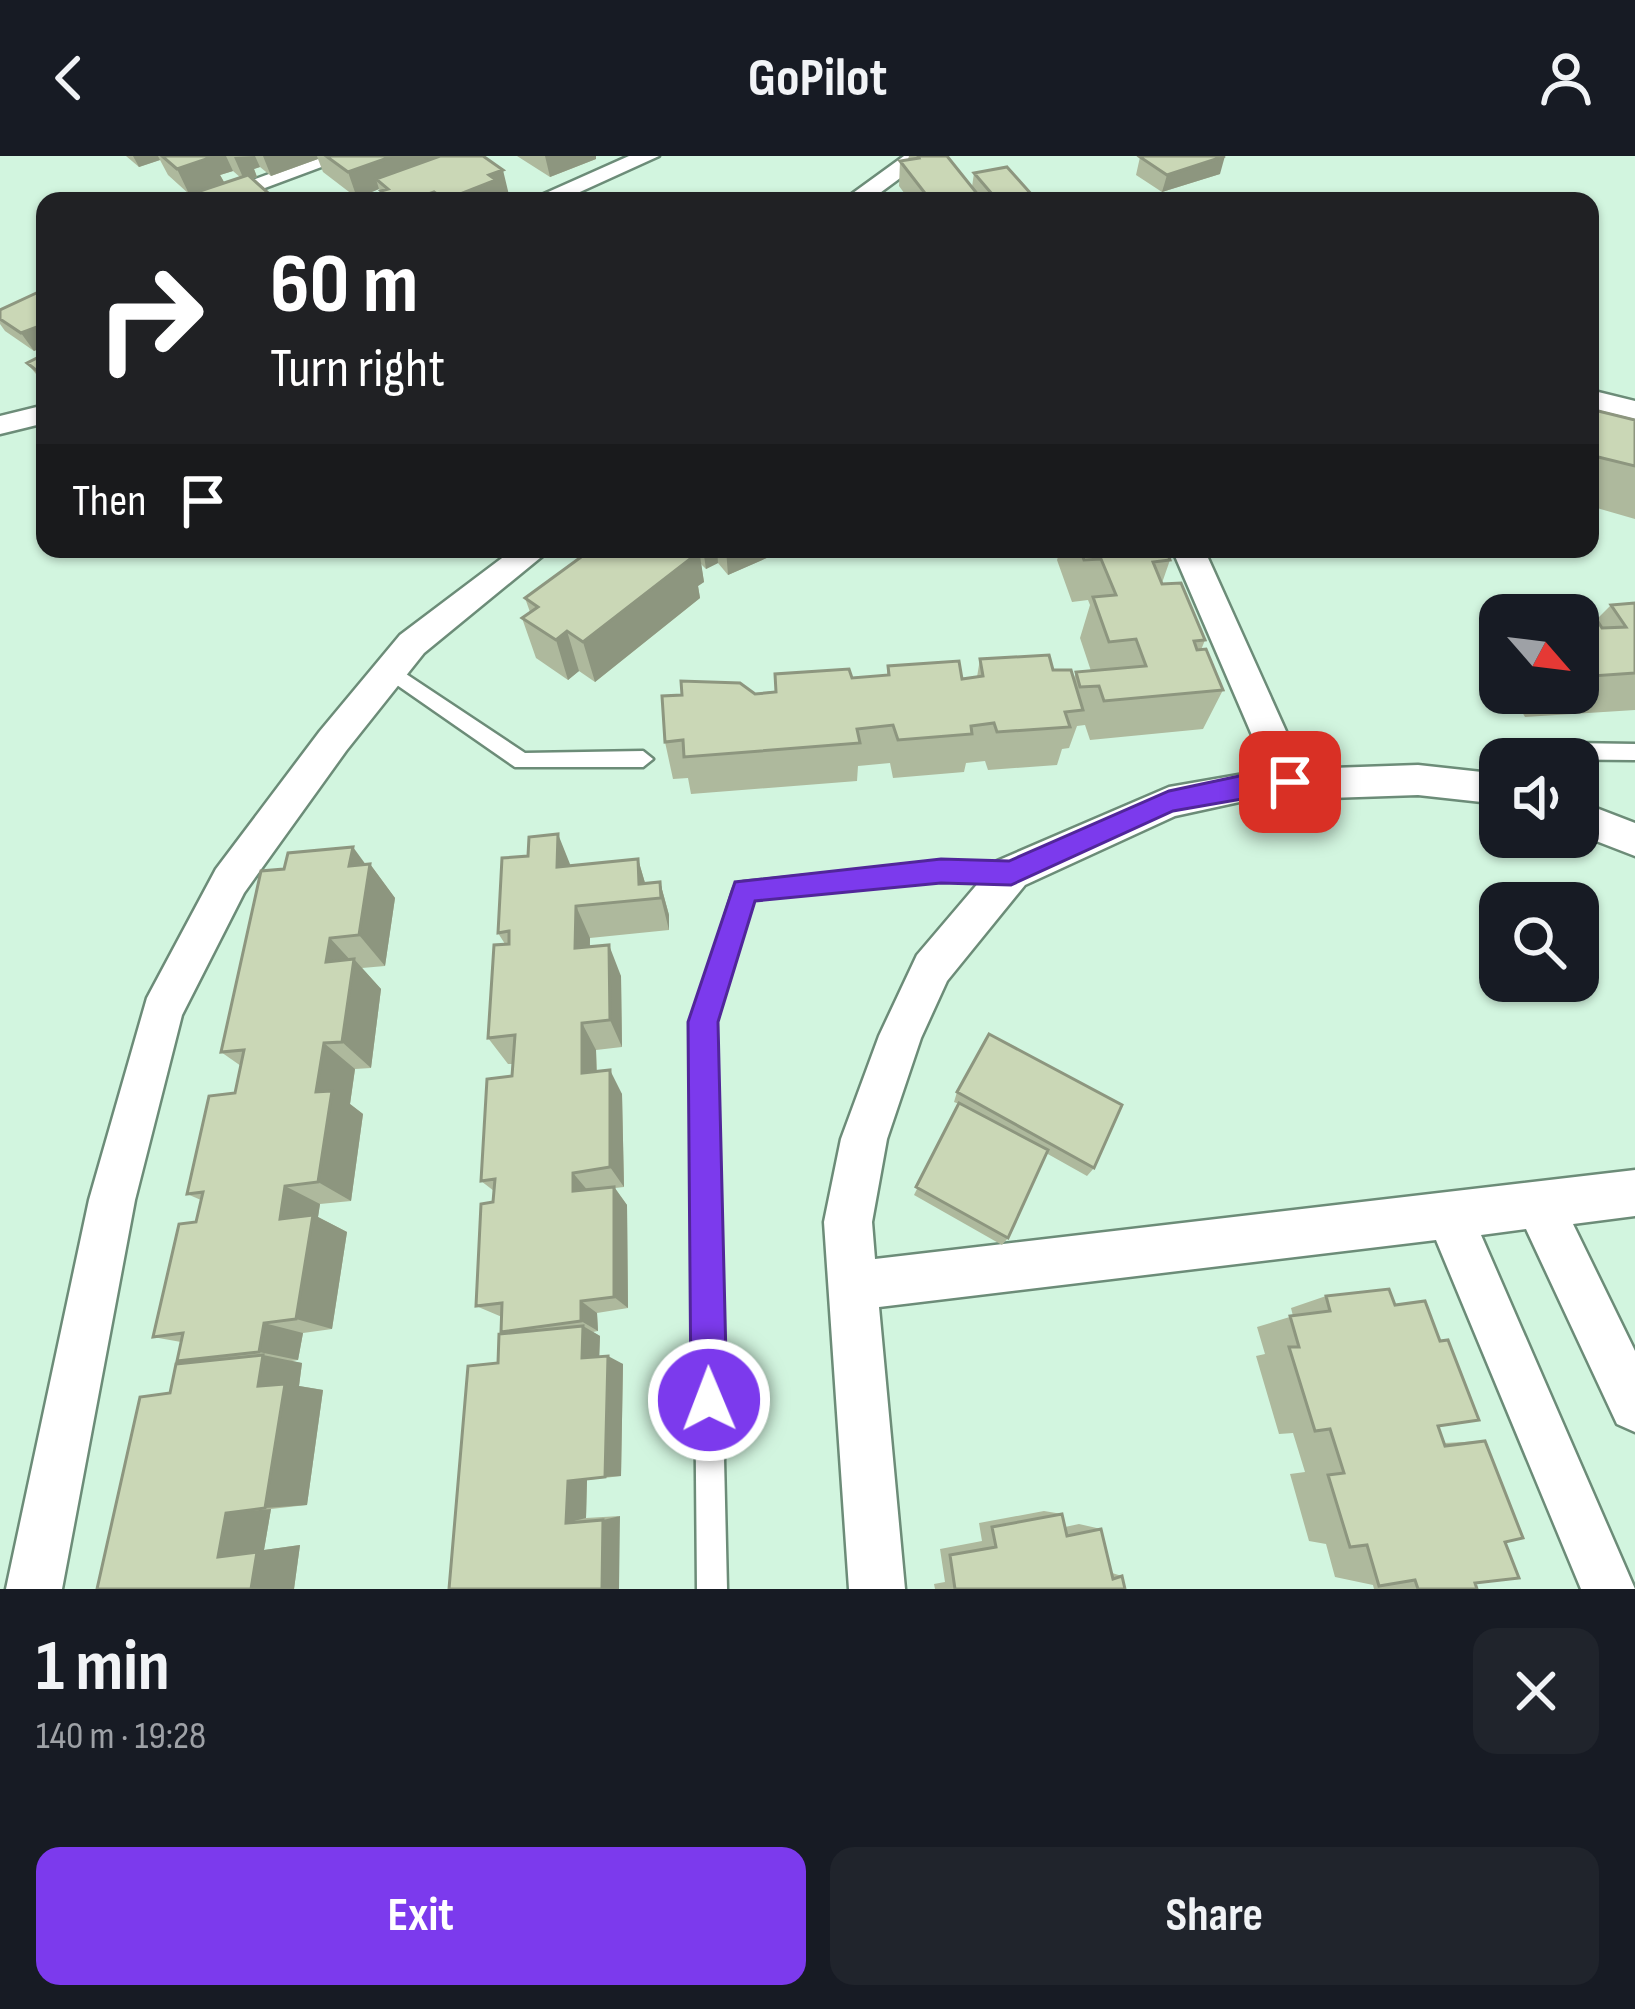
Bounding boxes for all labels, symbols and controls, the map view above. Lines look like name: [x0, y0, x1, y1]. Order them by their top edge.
icon: back: [36, 45, 102, 111]
icon: person: [1533, 45, 1599, 111]
text: GoPilot: [748, 46, 887, 111]
text: 60 m: [270, 235, 418, 336]
icon: right: [72, 240, 228, 396]
text: Turn right: [270, 337, 445, 402]
icon: arrive: [170, 468, 236, 534]
text: Then: [72, 474, 146, 529]
north arrow: [1479, 594, 1599, 714]
map controls: [1479, 594, 1599, 1002]
pin: [1239, 731, 1341, 833]
button: sound: [1479, 738, 1599, 858]
icon: arrive: [1257, 749, 1323, 815]
button: search: [1479, 882, 1599, 1002]
position arrow: [646, 1337, 772, 1463]
text: 1 min: [36, 1624, 170, 1711]
button: close: [1473, 1628, 1599, 1754]
text: 140 m · 19:28: [36, 1713, 206, 1760]
button: Exit: [36, 1847, 806, 1985]
button: Share: [830, 1847, 1599, 1985]

